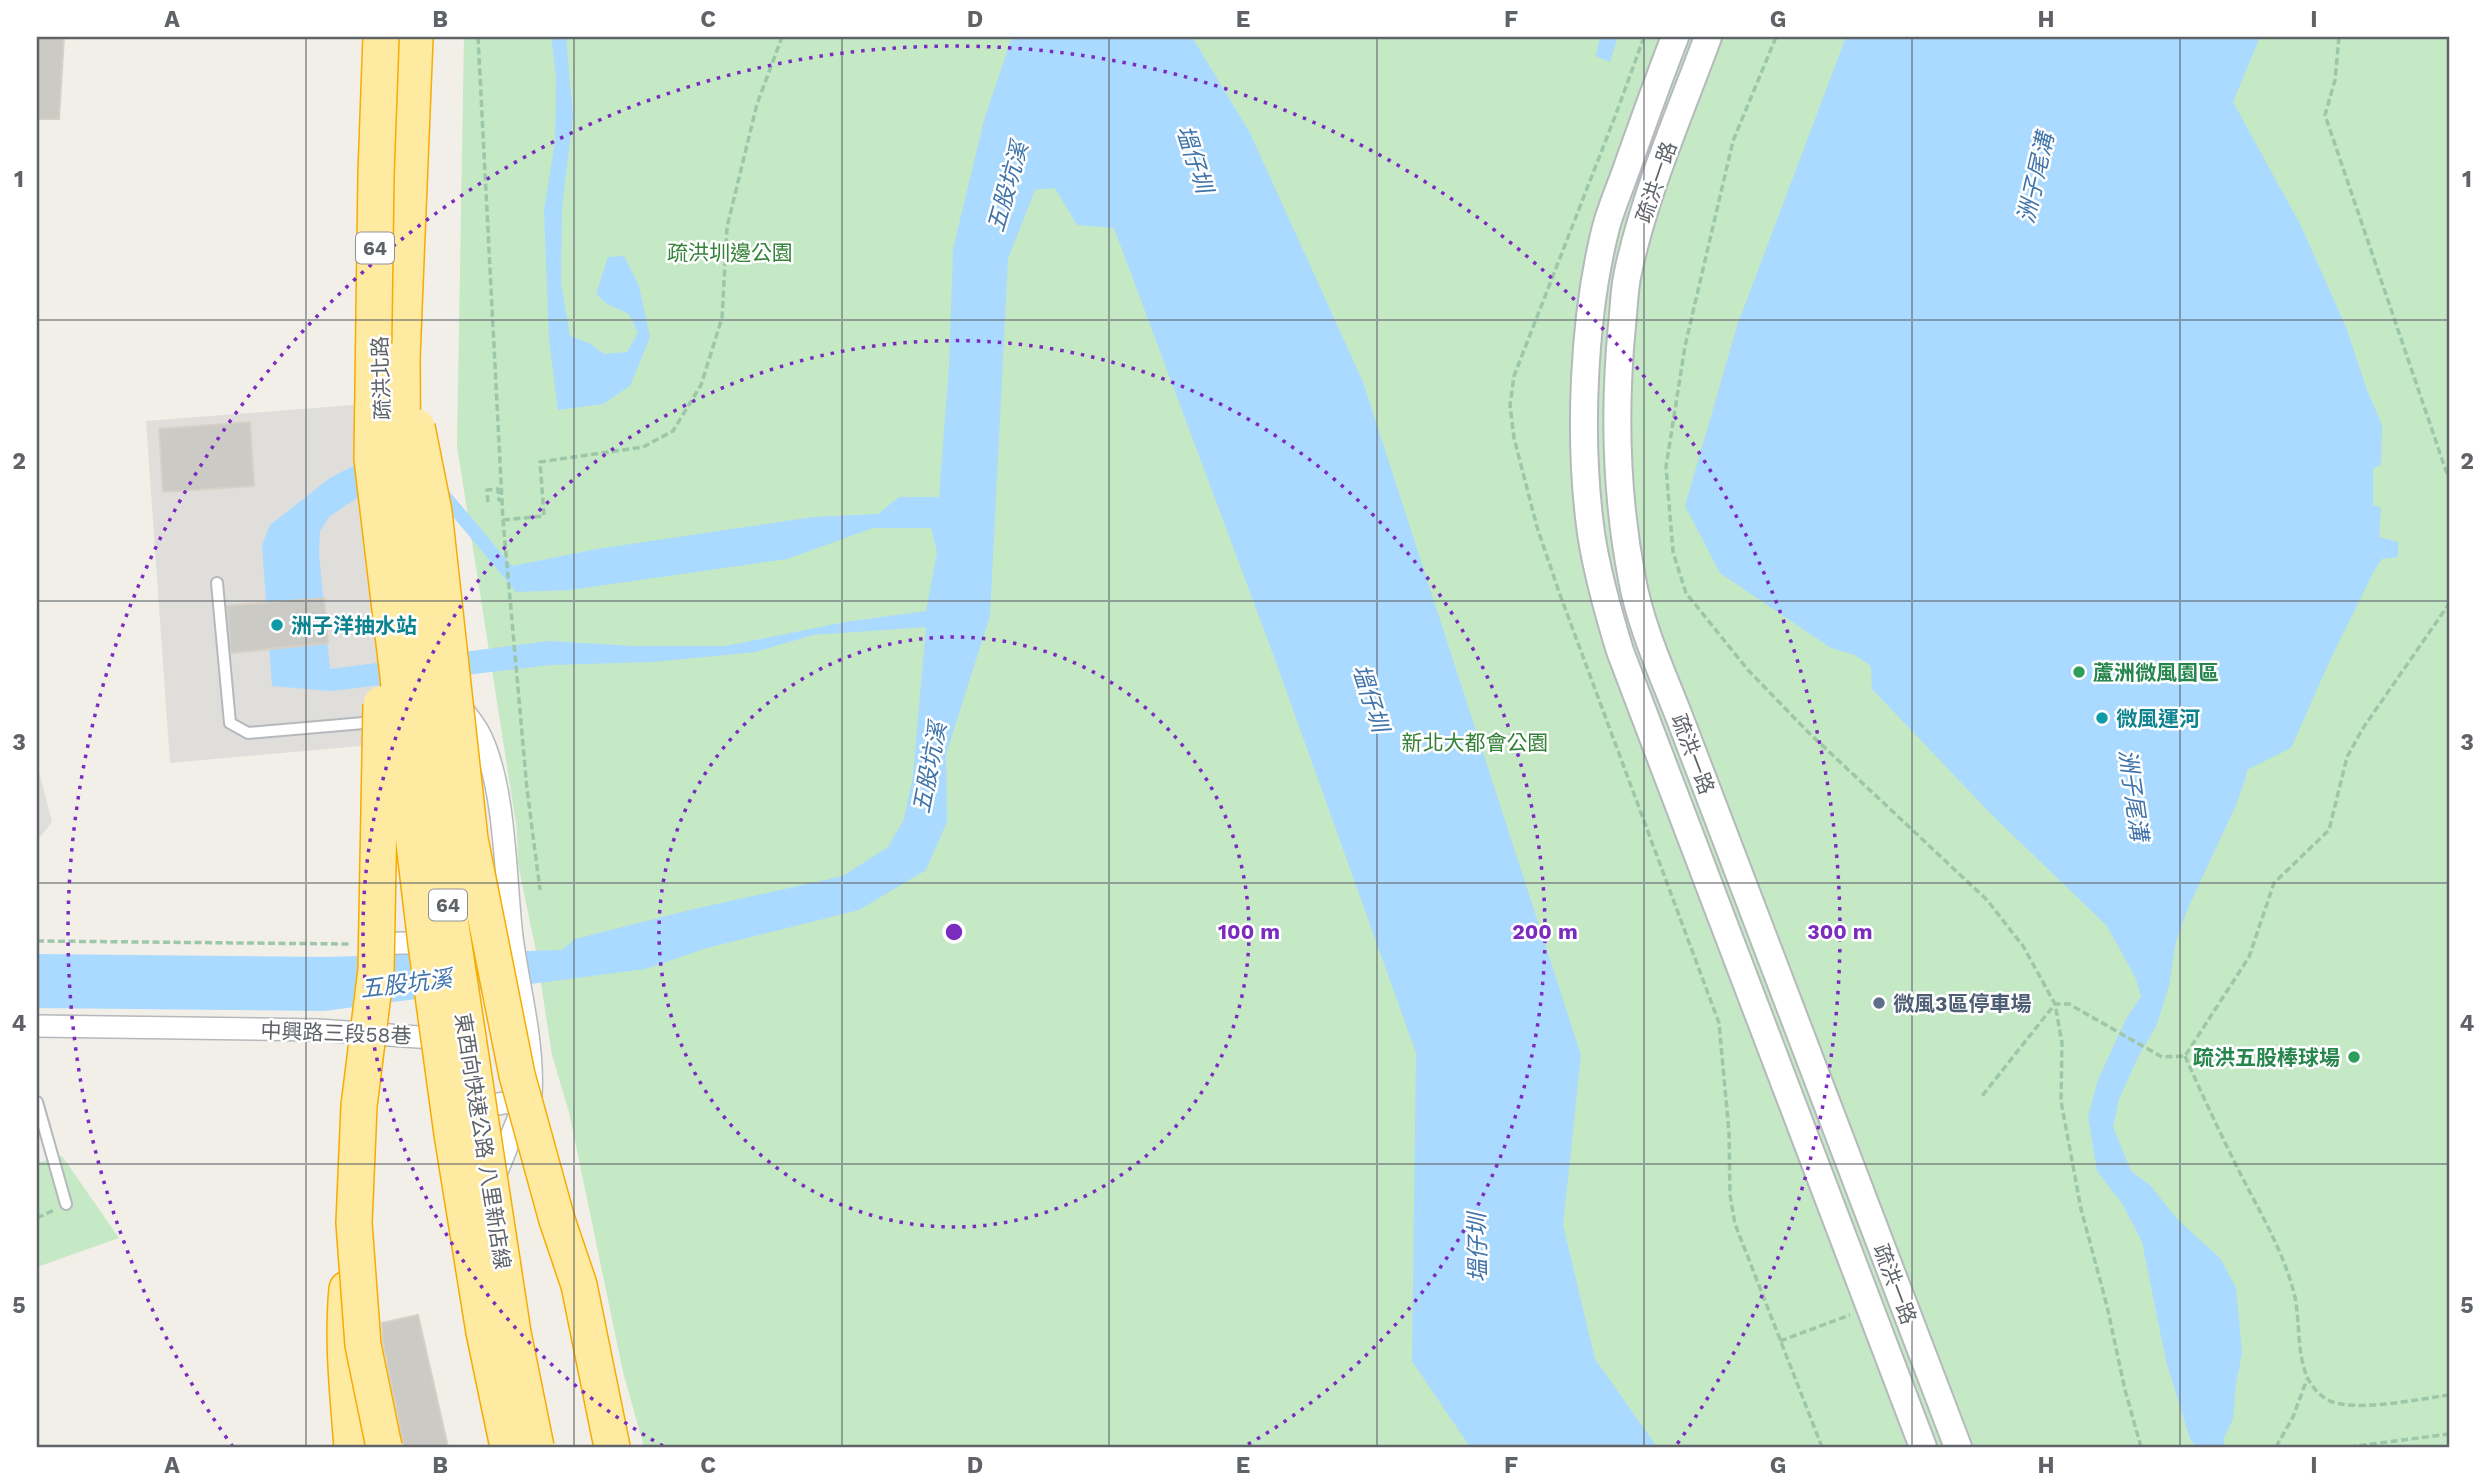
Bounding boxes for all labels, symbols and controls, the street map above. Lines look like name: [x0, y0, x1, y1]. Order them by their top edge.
text: A: [164, 6, 180, 33]
text: B: [432, 6, 448, 33]
text: C: [700, 6, 716, 33]
text: D: [967, 6, 983, 33]
text: E: [1236, 6, 1250, 33]
text: F: [1504, 6, 1518, 33]
text: G: [1770, 6, 1786, 33]
text: H: [2037, 6, 2055, 33]
text: I: [2310, 6, 2318, 33]
water label: 塭仔圳: [1170, 122, 1218, 199]
water label: 洲子尾溝: [2012, 127, 2060, 226]
water label: 五股坑溪: [982, 136, 1034, 235]
street label: 疏洪一路: [1631, 138, 1681, 226]
text: 1: [14, 166, 24, 193]
text: 1: [2462, 166, 2472, 193]
road number: 64: [356, 232, 394, 264]
park label: 疏洪圳邊公園: [667, 240, 793, 265]
street label: 疏洪北路: [367, 336, 395, 420]
text: 2: [12, 448, 26, 475]
text: 2: [2460, 448, 2474, 475]
place label: 洲子洋抽水站: [291, 613, 417, 638]
marker: 洲子洋抽水站: [269, 617, 285, 633]
place label: 蘆洲微風園區: [2093, 660, 2219, 685]
water label: 塭仔圳: [1346, 661, 1394, 738]
marker: 蘆洲微風園區: [2071, 664, 2087, 680]
place label: 微風運河: [2116, 706, 2200, 731]
street label: 疏洪一路: [1666, 710, 1720, 798]
marker: 微風運河: [2094, 710, 2110, 726]
water label: 五股坑溪: [908, 717, 953, 816]
text: 3: [12, 729, 26, 756]
text: 3: [2460, 729, 2474, 756]
park label: 新北大都會公園: [1402, 730, 1549, 755]
water label: 洲子尾溝: [2113, 748, 2153, 845]
road number: 64: [429, 890, 467, 920]
text: 100 m: [1218, 919, 1280, 944]
text: 200 m: [1512, 919, 1578, 944]
text: 300 m: [1807, 919, 1873, 944]
centre of rings: [942, 920, 966, 944]
water label: 五股坑溪: [359, 965, 456, 1003]
place label: 微風3區停車場: [1893, 991, 2031, 1016]
marker: 微風3區停車場: [1871, 995, 1887, 1011]
text: 4: [12, 1010, 27, 1037]
text: 4: [2460, 1010, 2475, 1037]
street label: 東西向快速公路 八里新店線: [450, 1011, 516, 1271]
street label: 中興路三段58巷: [260, 1018, 412, 1048]
place label: 疏洪五股棒球場: [2193, 1045, 2340, 1070]
marker: 疏洪五股棒球場: [2346, 1049, 2362, 1065]
water label: 塭仔圳: [1464, 1210, 1492, 1283]
street label: 疏洪一路: [1868, 1240, 1922, 1328]
text: 5: [12, 1292, 26, 1319]
text: 5: [2460, 1292, 2474, 1319]
text: A: [164, 1452, 180, 1479]
text: B: [432, 1452, 448, 1479]
text: C: [700, 1452, 716, 1479]
text: D: [967, 1452, 983, 1479]
text: E: [1236, 1452, 1250, 1479]
text: F: [1504, 1452, 1518, 1479]
text: G: [1770, 1452, 1786, 1479]
text: H: [2037, 1452, 2055, 1479]
text: I: [2310, 1452, 2318, 1479]

